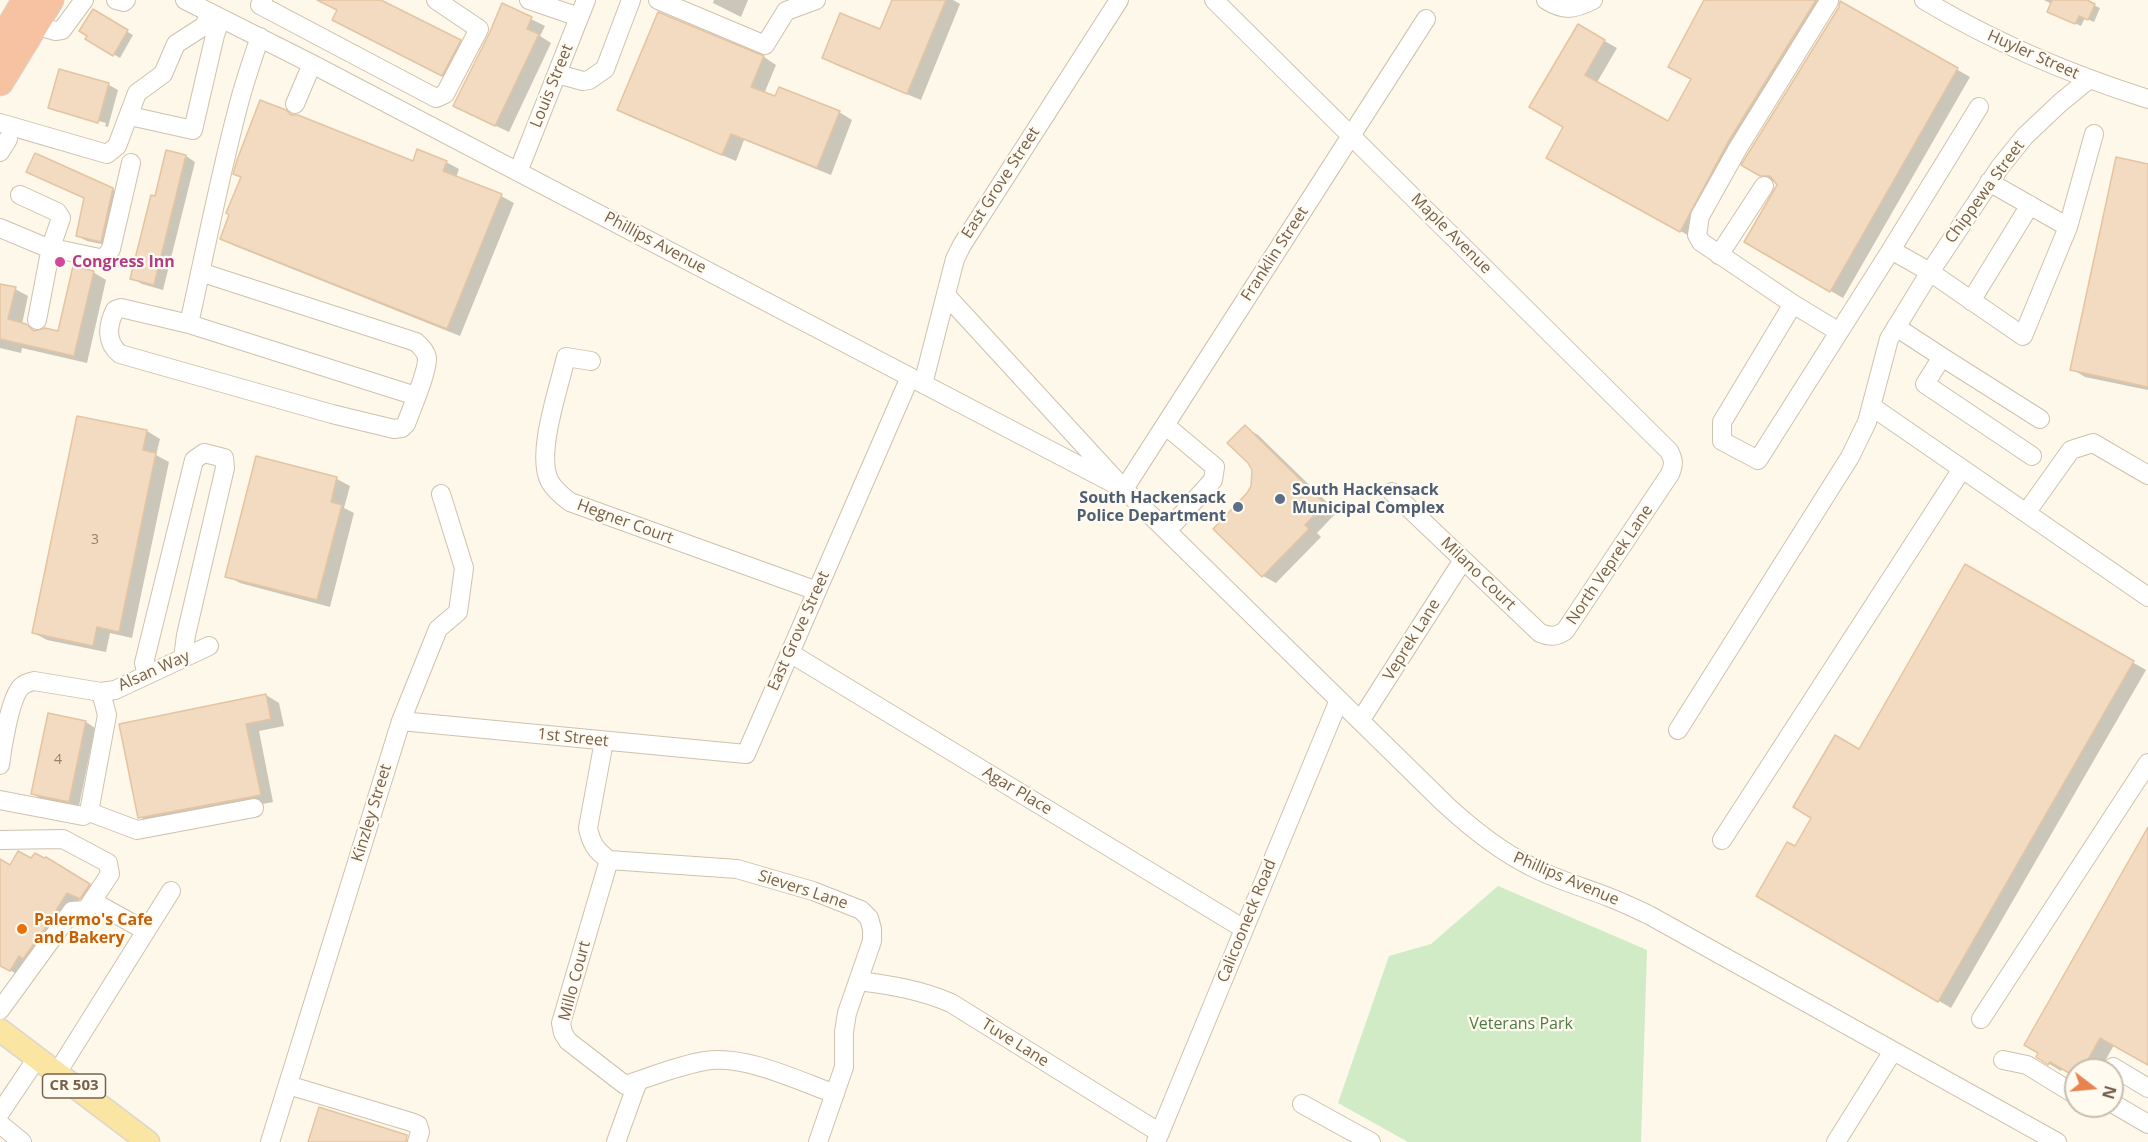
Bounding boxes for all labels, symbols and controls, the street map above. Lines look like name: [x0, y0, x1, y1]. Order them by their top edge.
street label: Huyler Street: [1984, 26, 2082, 84]
street label: Louis Street: [527, 41, 577, 131]
street label: East Grove Street: [958, 124, 1044, 242]
street label: Chippewa Street: [1941, 137, 2029, 247]
street label: Maple Avenue: [1407, 190, 1495, 278]
street label: Franklin Street: [1237, 203, 1313, 305]
street label: Phillips Avenue: [601, 208, 709, 278]
place label: Congress Inn: [72, 252, 175, 272]
marker: Congress Inn: [53, 255, 67, 269]
place label: South Hackensack Municipal Complex: [1292, 480, 1444, 518]
place label: South Hackensack Police Department: [1077, 488, 1226, 526]
marker: South Hackensack Municipal Complex: [1273, 492, 1287, 506]
street label: Hegner Court: [574, 496, 676, 548]
marker: South Hackensack Police Department: [1231, 500, 1245, 514]
street label: North Veprek Lane: [1563, 501, 1657, 629]
house number: 3: [91, 532, 99, 548]
street label: Milano Court: [1437, 534, 1519, 614]
street label: East Grove Street: [764, 568, 834, 694]
street label: Veprek Lane: [1379, 596, 1445, 684]
street label: Alsan Way: [115, 647, 193, 695]
street label: 1st Street: [537, 725, 609, 751]
house number: 4: [54, 752, 62, 768]
street label: Kinzley Street: [348, 762, 396, 864]
street label: Agar Place: [979, 763, 1055, 819]
street label: Phillips Avenue: [1510, 848, 1622, 910]
street label: Calicooneck Road: [1214, 857, 1280, 985]
street label: Sievers Lane: [756, 866, 850, 914]
place label: Palermo's Cafe and Bakery: [34, 910, 153, 948]
marker: Palermo's Cafe and Bakery: [15, 922, 29, 936]
street label: Millo Court: [555, 939, 595, 1023]
park label: Veterans Park: [1469, 1014, 1573, 1034]
street label: Tuve Lane: [978, 1015, 1052, 1071]
north arrow: [2064, 1058, 2124, 1118]
road number: CR 503: [42, 1074, 106, 1098]
text: N: [2097, 1083, 2122, 1102]

